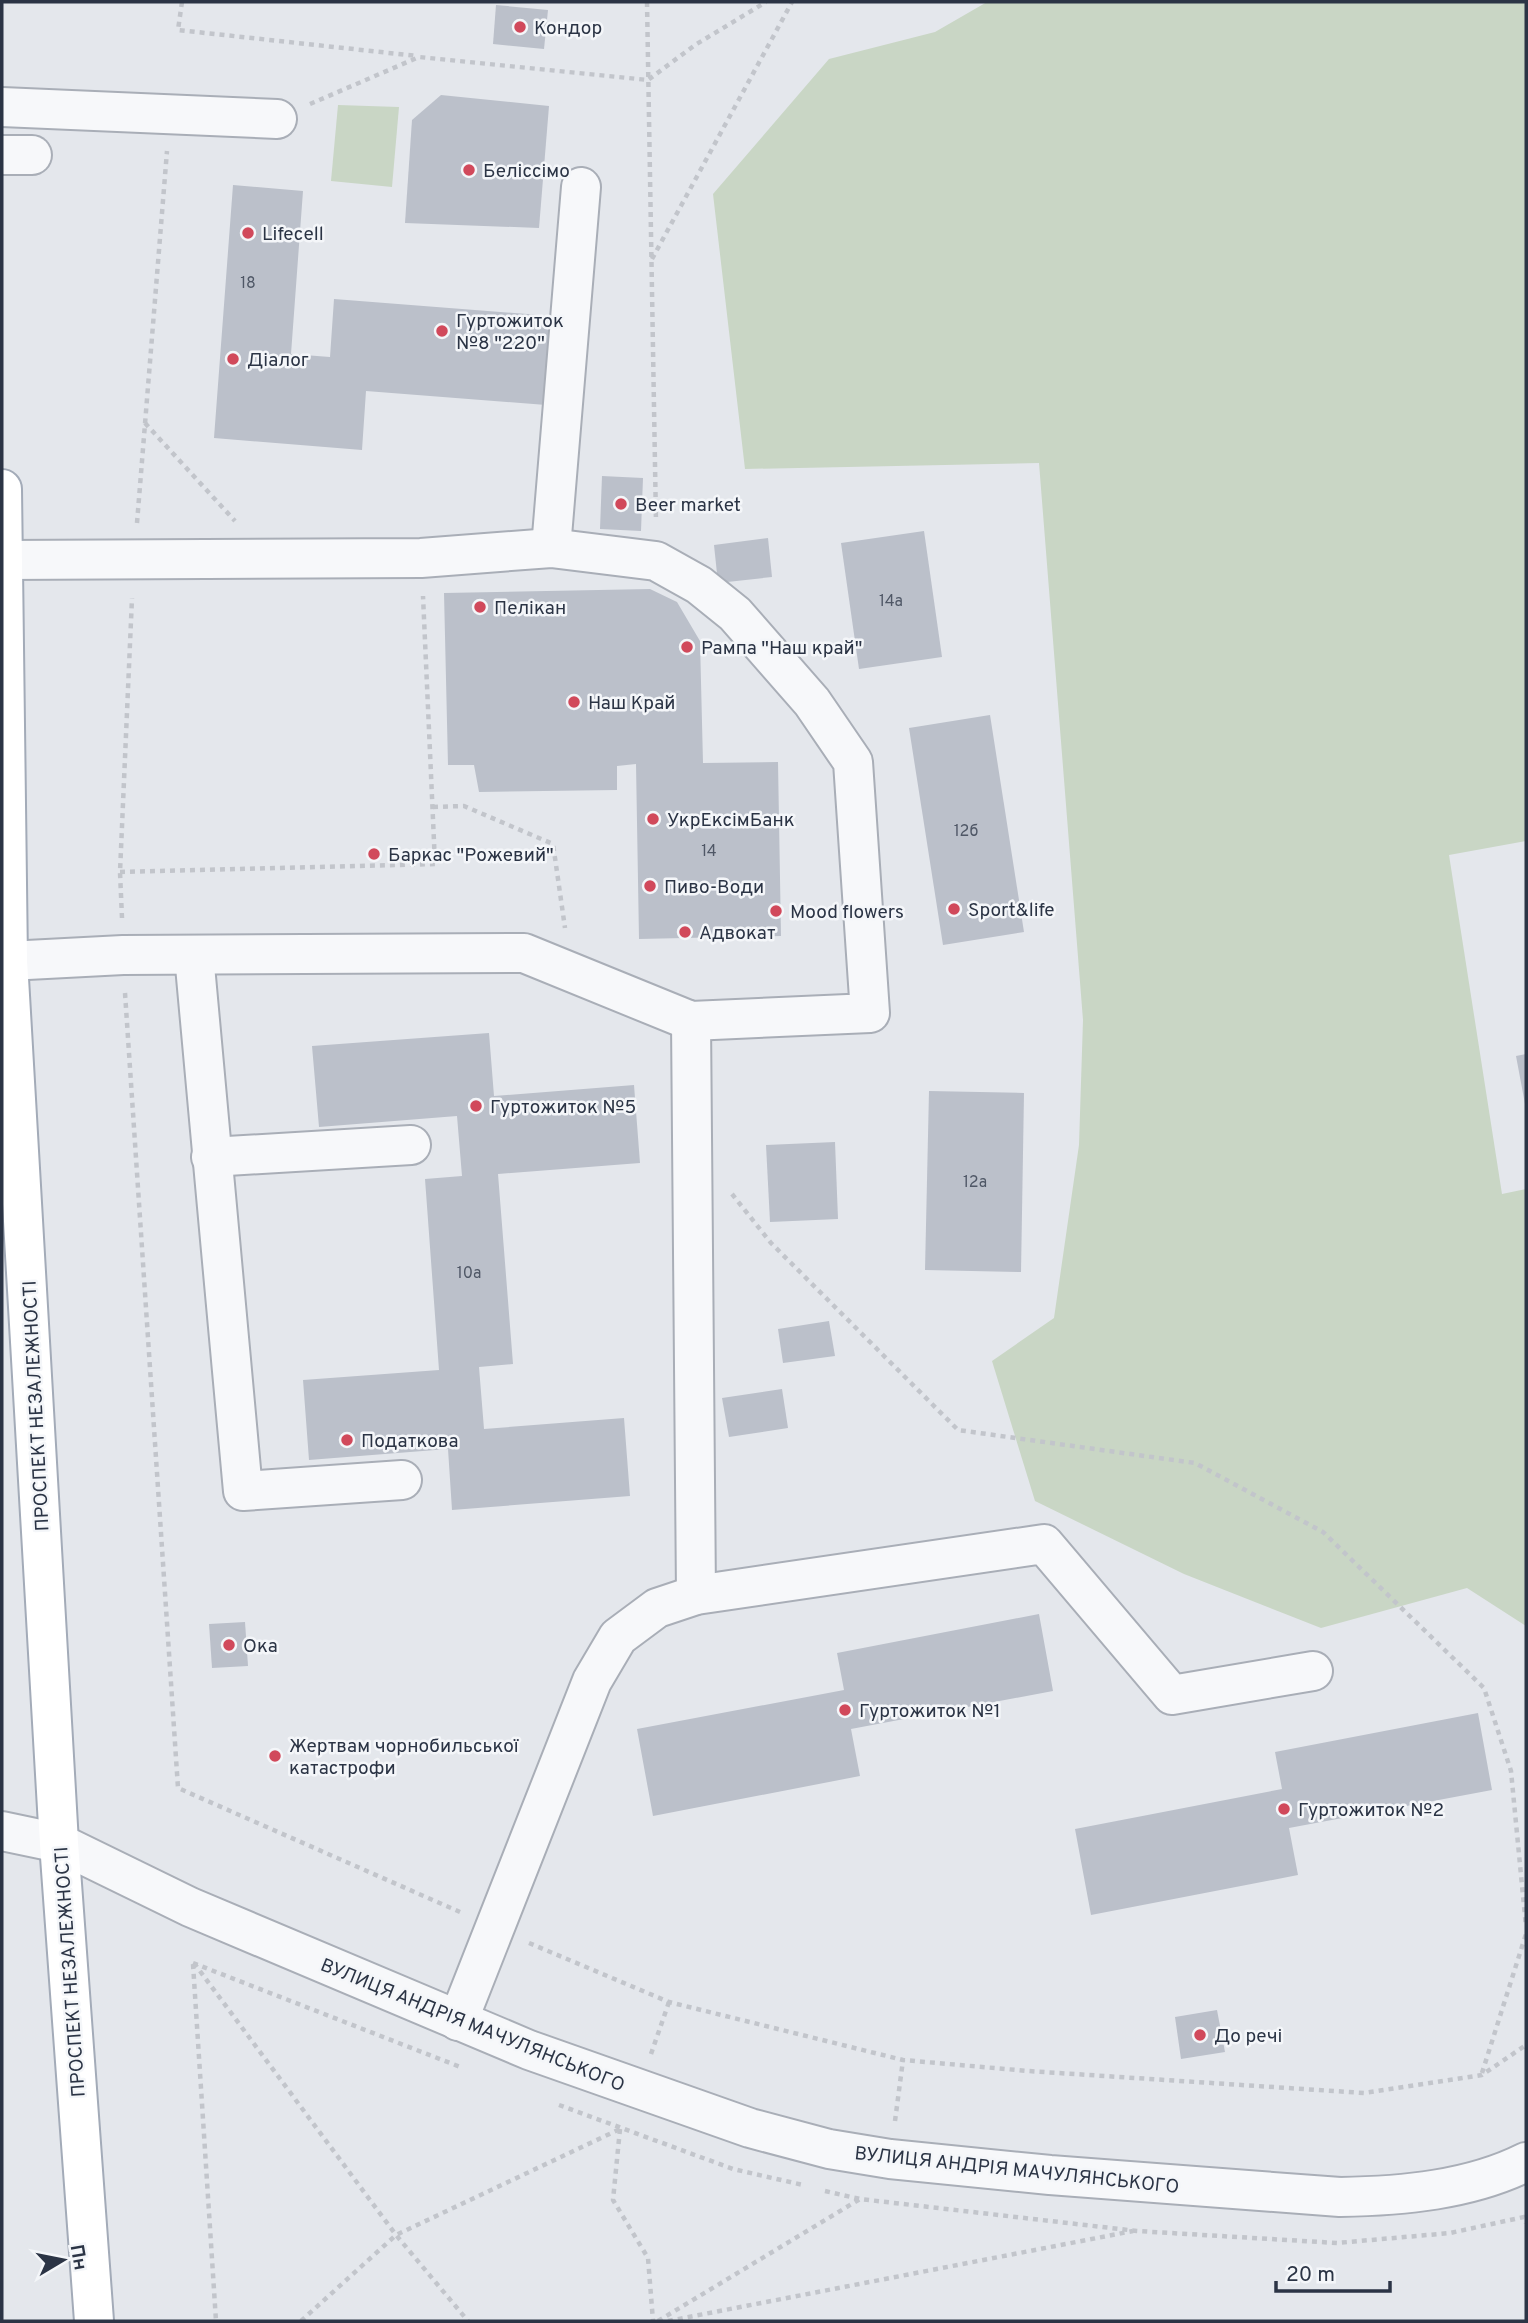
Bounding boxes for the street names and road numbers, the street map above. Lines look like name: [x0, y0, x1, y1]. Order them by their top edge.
street label: ПРОСПЕКТ НЕЗАЛЕЖНОСТІ: [18, 1280, 56, 1532]
street label: ПРОСПЕКТ НЕЗАЛЕЖНОСТІ: [50, 1846, 92, 2098]
street label: ВУЛИЦЯ АНДРІЯ МАЧУЛЯНСЬКОГО: [317, 1954, 628, 2098]
street label: ВУЛИЦЯ АНДРІЯ МАЧУЛЯНСЬКОГО: [853, 2142, 1180, 2200]

